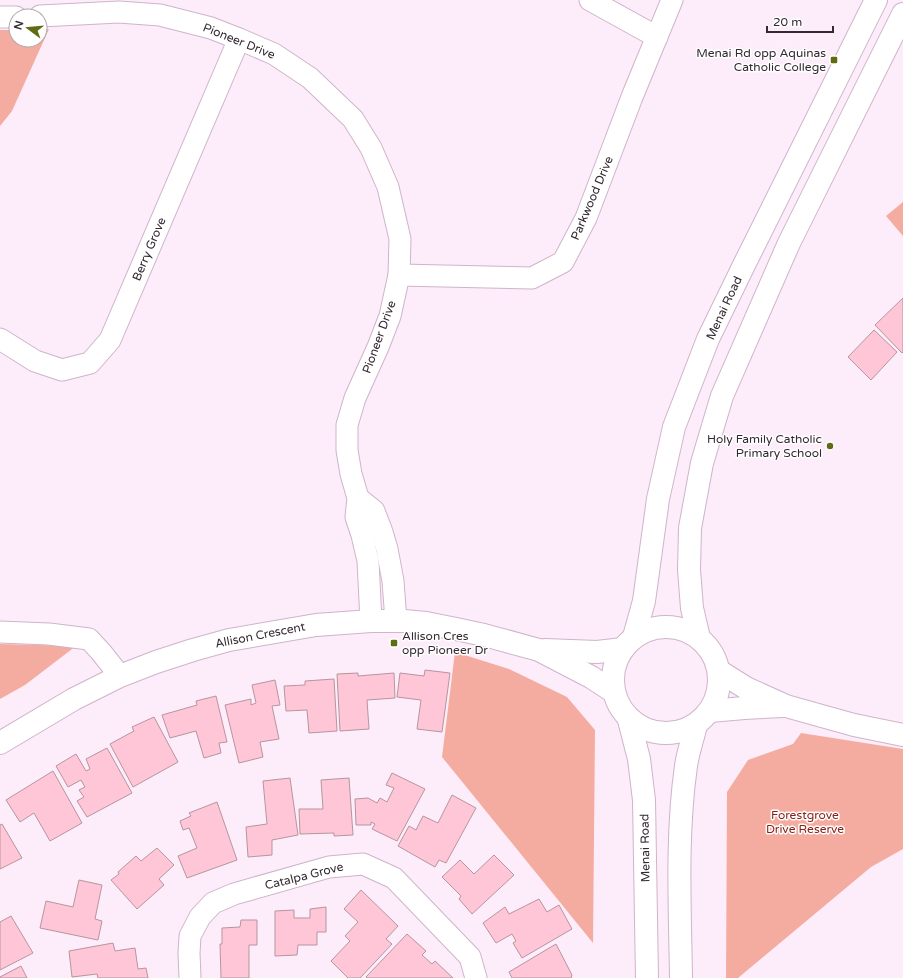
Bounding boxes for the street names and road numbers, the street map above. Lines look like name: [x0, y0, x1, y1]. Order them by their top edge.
street label: Pioneer Drive: [201, 20, 277, 62]
street label: Parkwood Drive: [568, 154, 616, 242]
street label: Berry Grove: [129, 215, 169, 283]
street label: Menai Road: [703, 274, 745, 342]
street label: Pioneer Drive: [359, 299, 399, 375]
street label: Allison Crescent: [214, 619, 307, 651]
street label: Menai Road: [637, 814, 653, 882]
street label: Catalpa Grove: [263, 859, 345, 893]

